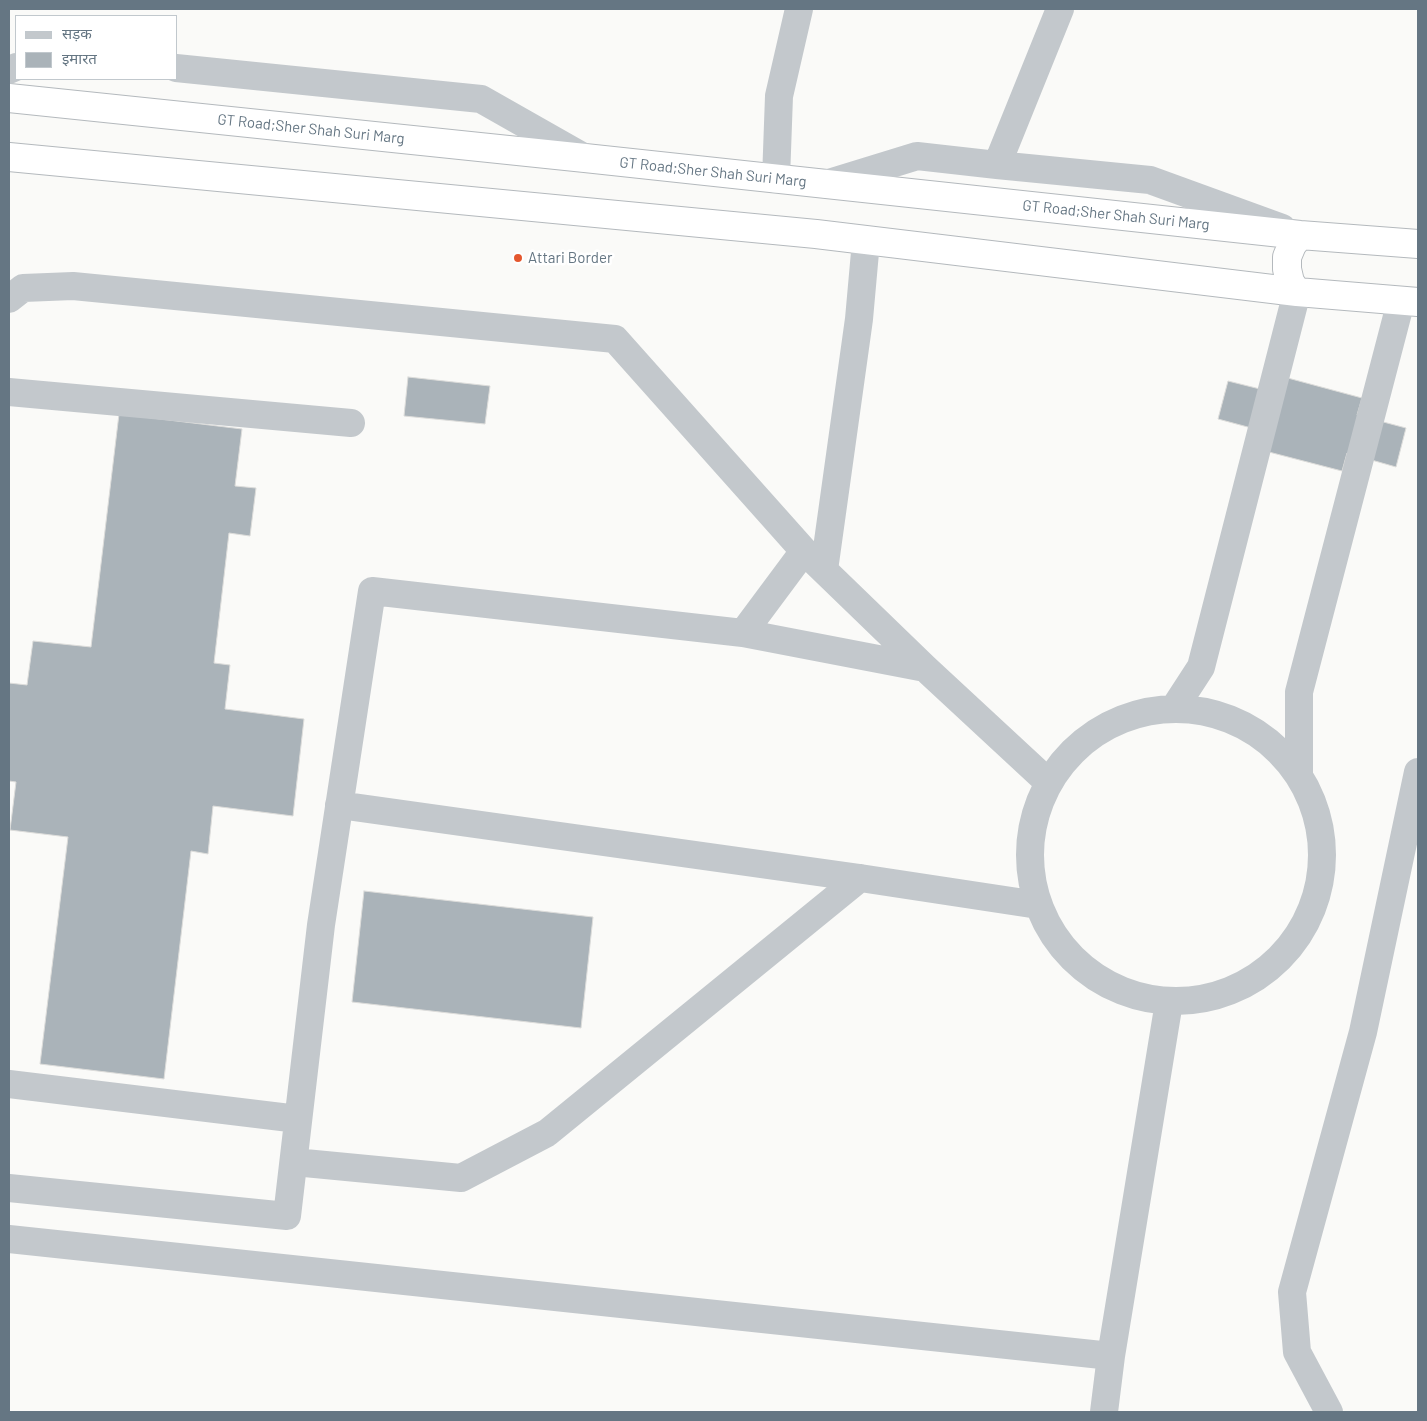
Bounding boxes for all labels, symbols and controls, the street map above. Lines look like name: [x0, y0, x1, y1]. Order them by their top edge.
legend: [15, 15, 178, 80]
text: सड़क: [62, 24, 92, 42]
text: इमारत: [62, 49, 97, 67]
street label: GT Road;Sher Shah Suri Marg: [217, 110, 405, 148]
street label: GT Road;Sher Shah Suri Marg: [619, 153, 807, 191]
street label: GT Road;Sher Shah Suri Marg: [1022, 196, 1210, 234]
place label: Attari Border: [528, 249, 612, 267]
marker: Attari Border: [512, 252, 524, 264]

